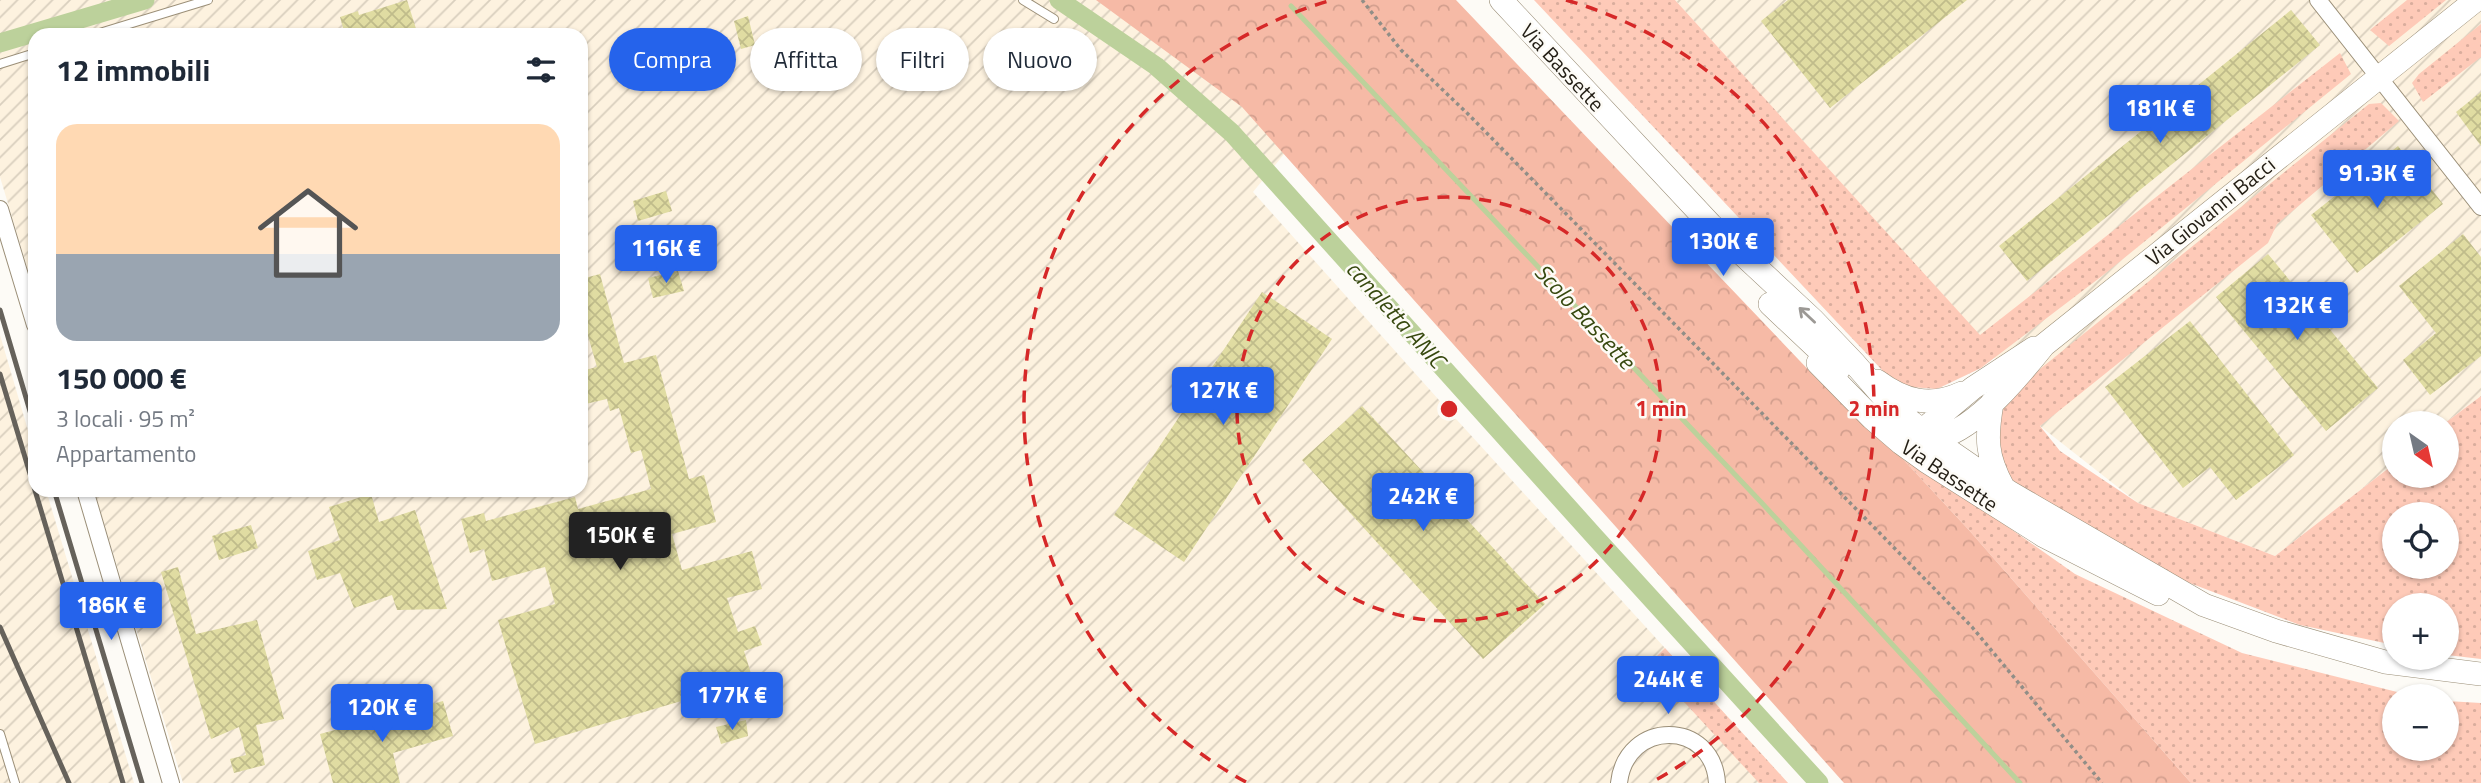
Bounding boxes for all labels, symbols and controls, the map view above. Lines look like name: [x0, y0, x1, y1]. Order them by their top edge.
street label: Via Bassette: [1514, 16, 1612, 118]
chip: Compra: [609, 28, 736, 91]
chip: Affitta: [750, 28, 862, 91]
chip: Filtri: [876, 28, 969, 91]
chip: Nuovo: [983, 28, 1097, 91]
text: 12 immobili: [56, 47, 210, 93]
icon: filters: [522, 51, 560, 89]
pin: 181K €: [2103, 86, 2217, 145]
text: 181K €: [2125, 90, 2195, 125]
street label: Via Giovanni Bacci: [2138, 149, 2282, 273]
pin: 91.3K €: [2312, 150, 2442, 210]
text: 91.3K €: [2339, 155, 2415, 190]
icon: home: [245, 170, 371, 296]
pin: 130K €: [1666, 218, 1780, 278]
text: 130K €: [1688, 223, 1758, 258]
pin: 116K €: [609, 226, 723, 285]
text: 116K €: [631, 230, 701, 265]
water label: canaletta ANIC: [1338, 252, 1456, 378]
water label: Scolo Bassette: [1527, 255, 1644, 378]
pin: 132K €: [2240, 282, 2354, 342]
text: 132K €: [2262, 287, 2332, 322]
one-way arrow: [1799, 307, 1816, 324]
text: 150 000 €: [56, 355, 187, 401]
pin: 127K €: [1166, 368, 1280, 427]
text: 127K €: [1188, 372, 1258, 407]
text: 1 min: [1635, 392, 1687, 424]
text: 2 min: [1848, 392, 1900, 424]
centre of rings: [1437, 397, 1461, 421]
text: 3 locali · 95 m²: [56, 401, 195, 436]
north arrow: [2382, 411, 2459, 488]
map controls: [2382, 411, 2459, 761]
street label: Via Bassette: [1895, 431, 2005, 519]
text: Appartamento: [56, 436, 196, 471]
pin: 242K €: [1366, 474, 1480, 533]
text: 242K €: [1388, 478, 1458, 513]
button: locate: [2382, 502, 2459, 579]
pin: 150K €: [563, 512, 677, 572]
text: 150K €: [585, 517, 655, 552]
pin: 186K €: [54, 582, 168, 642]
text: 186K €: [76, 587, 146, 622]
button: +: [2382, 593, 2459, 670]
pin: 244K €: [1611, 656, 1725, 716]
text: 244K €: [1633, 661, 1703, 696]
pin: 177K €: [675, 672, 789, 732]
text: 177K €: [697, 677, 767, 712]
pin: 120K €: [325, 684, 439, 744]
button: −: [2382, 684, 2459, 761]
text: 120K €: [347, 689, 417, 724]

